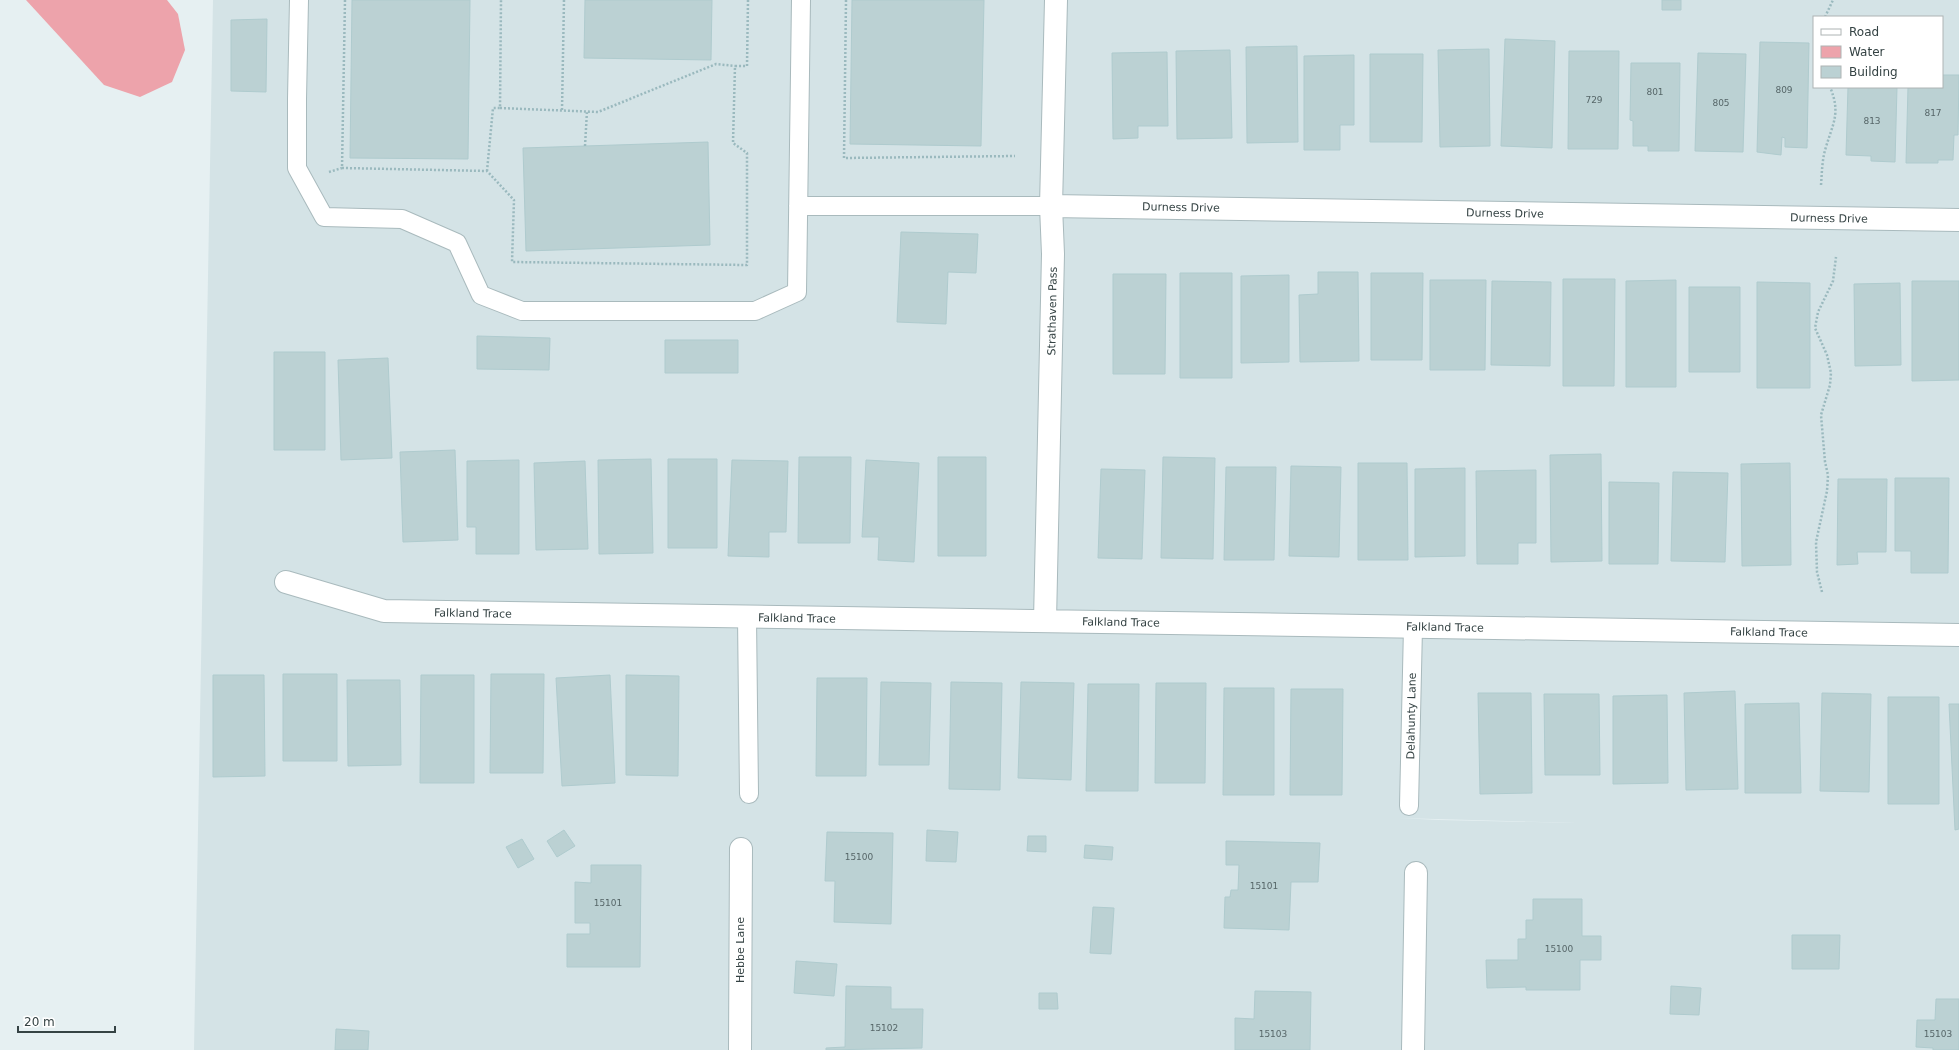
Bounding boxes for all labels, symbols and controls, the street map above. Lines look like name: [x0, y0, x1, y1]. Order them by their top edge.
legend: [1813, 16, 1943, 88]
text: Road: [1849, 25, 1879, 39]
text: Water: [1849, 45, 1885, 59]
text: Building: [1849, 65, 1898, 79]
house number: 809: [1775, 85, 1793, 95]
house number: 801: [1646, 87, 1664, 97]
house number: 729: [1585, 95, 1603, 105]
house number: 805: [1712, 98, 1730, 108]
house number: 817: [1924, 108, 1942, 118]
house number: 813: [1863, 116, 1881, 126]
street label: Durness Drive: [1142, 200, 1220, 215]
street label: Durness Drive: [1466, 206, 1544, 221]
street label: Durness Drive: [1790, 211, 1868, 226]
street label: Strathaven Pass: [1045, 266, 1060, 355]
street label: Falkland Trace: [434, 606, 512, 621]
street label: Falkland Trace: [758, 611, 836, 626]
street label: Falkland Trace: [1082, 615, 1160, 630]
street label: Falkland Trace: [1406, 620, 1484, 635]
street label: Falkland Trace: [1730, 625, 1808, 640]
street label: Delahunty Lane: [1404, 672, 1419, 760]
house number: 15100: [845, 852, 874, 862]
house number: 15101: [1250, 881, 1278, 891]
house number: 15101: [594, 898, 622, 908]
street label: Hebbe Lane: [734, 917, 747, 983]
house number: 15100: [1545, 944, 1574, 954]
scale bar: [18, 1008, 115, 1034]
text: 20 m: [24, 1015, 55, 1029]
house number: 15102: [870, 1023, 898, 1033]
house number: 15103: [1259, 1029, 1287, 1039]
house number: 15103: [1924, 1029, 1952, 1039]

